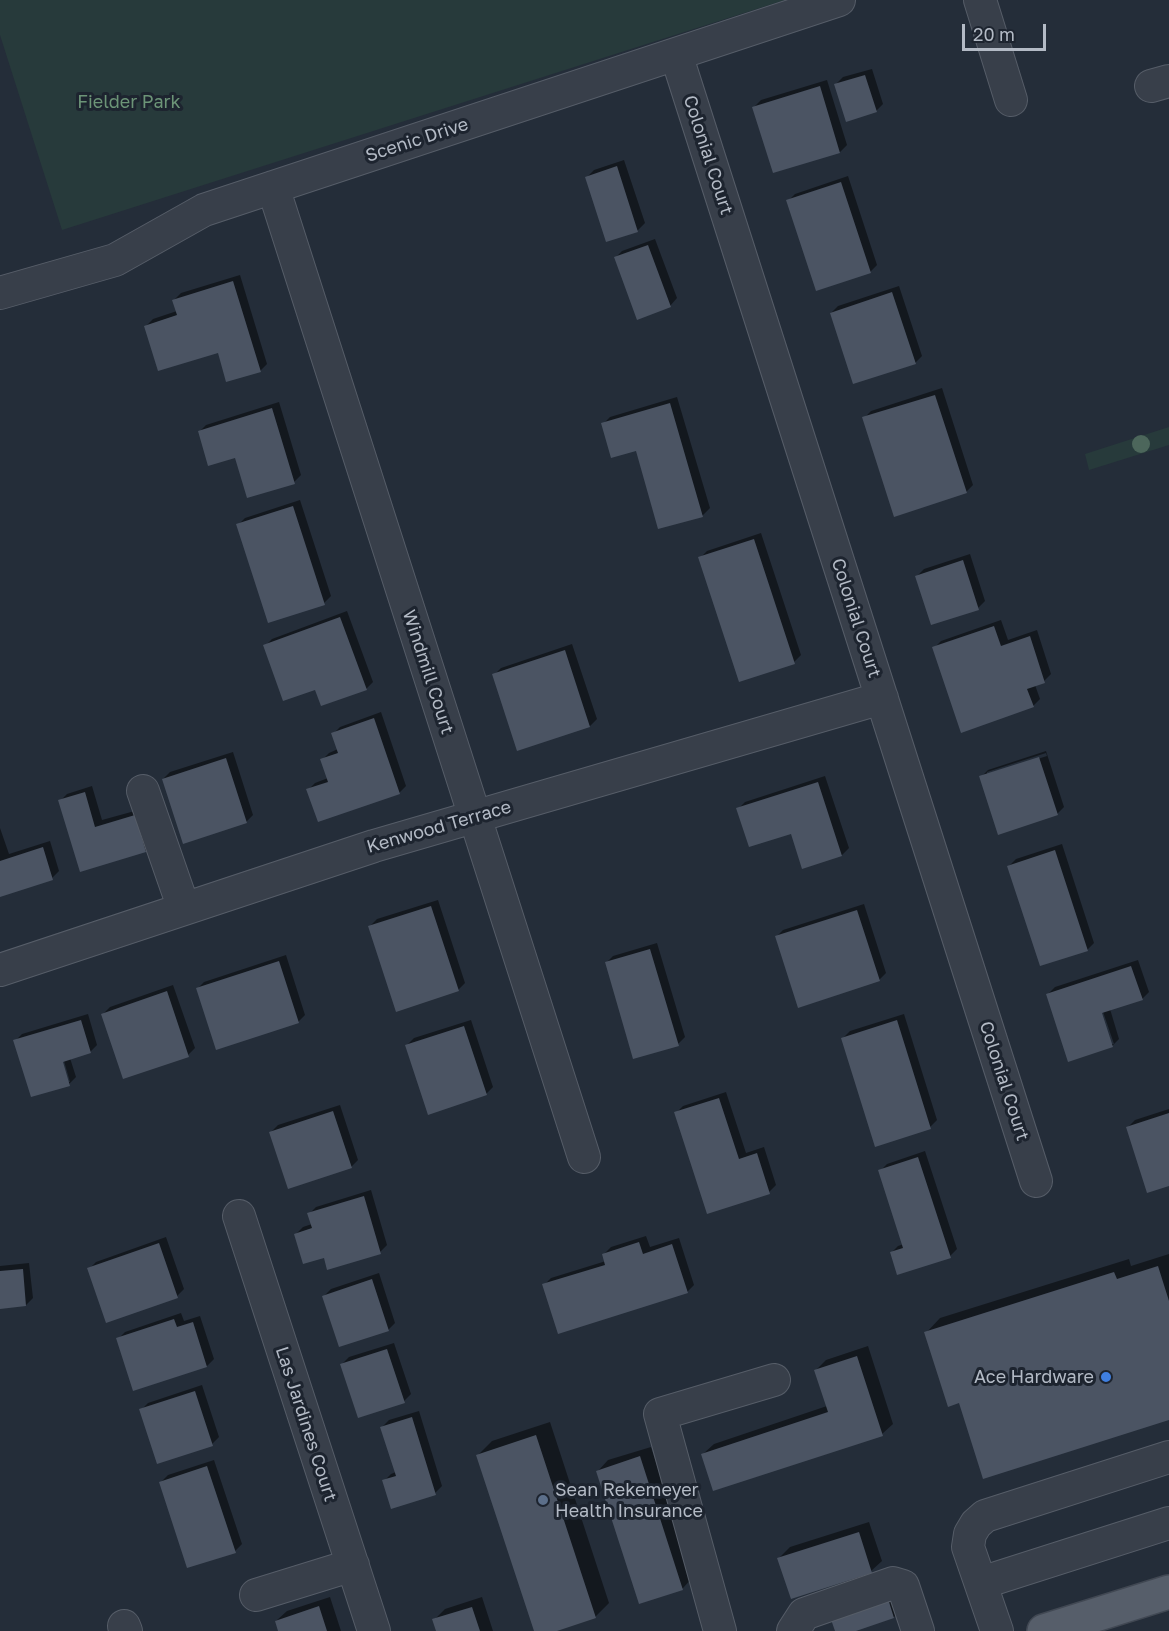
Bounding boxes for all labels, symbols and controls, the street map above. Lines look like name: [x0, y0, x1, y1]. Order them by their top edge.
scale bar: [965, 12, 1049, 50]
text: 20 m: [973, 23, 1015, 45]
park label: Fielder Park: [77, 91, 181, 113]
street label: Colonial Court: [679, 93, 737, 217]
street label: Scenic Drive: [363, 113, 471, 167]
street label: Colonial Court: [827, 556, 885, 680]
street label: Windmill Court: [398, 607, 458, 737]
street label: Kenwood Terrace: [364, 796, 514, 858]
street label: Colonial Court: [975, 1019, 1033, 1143]
street label: Las Jardines Court: [271, 1344, 341, 1504]
place label: Ace Hardware: [974, 1366, 1094, 1388]
marker: Ace Hardware: [1099, 1370, 1113, 1384]
place label: Sean Rekemeyer Health Insurance: [555, 1479, 703, 1522]
marker: Sean Rekemeyer Health Insurance: [536, 1493, 550, 1507]

